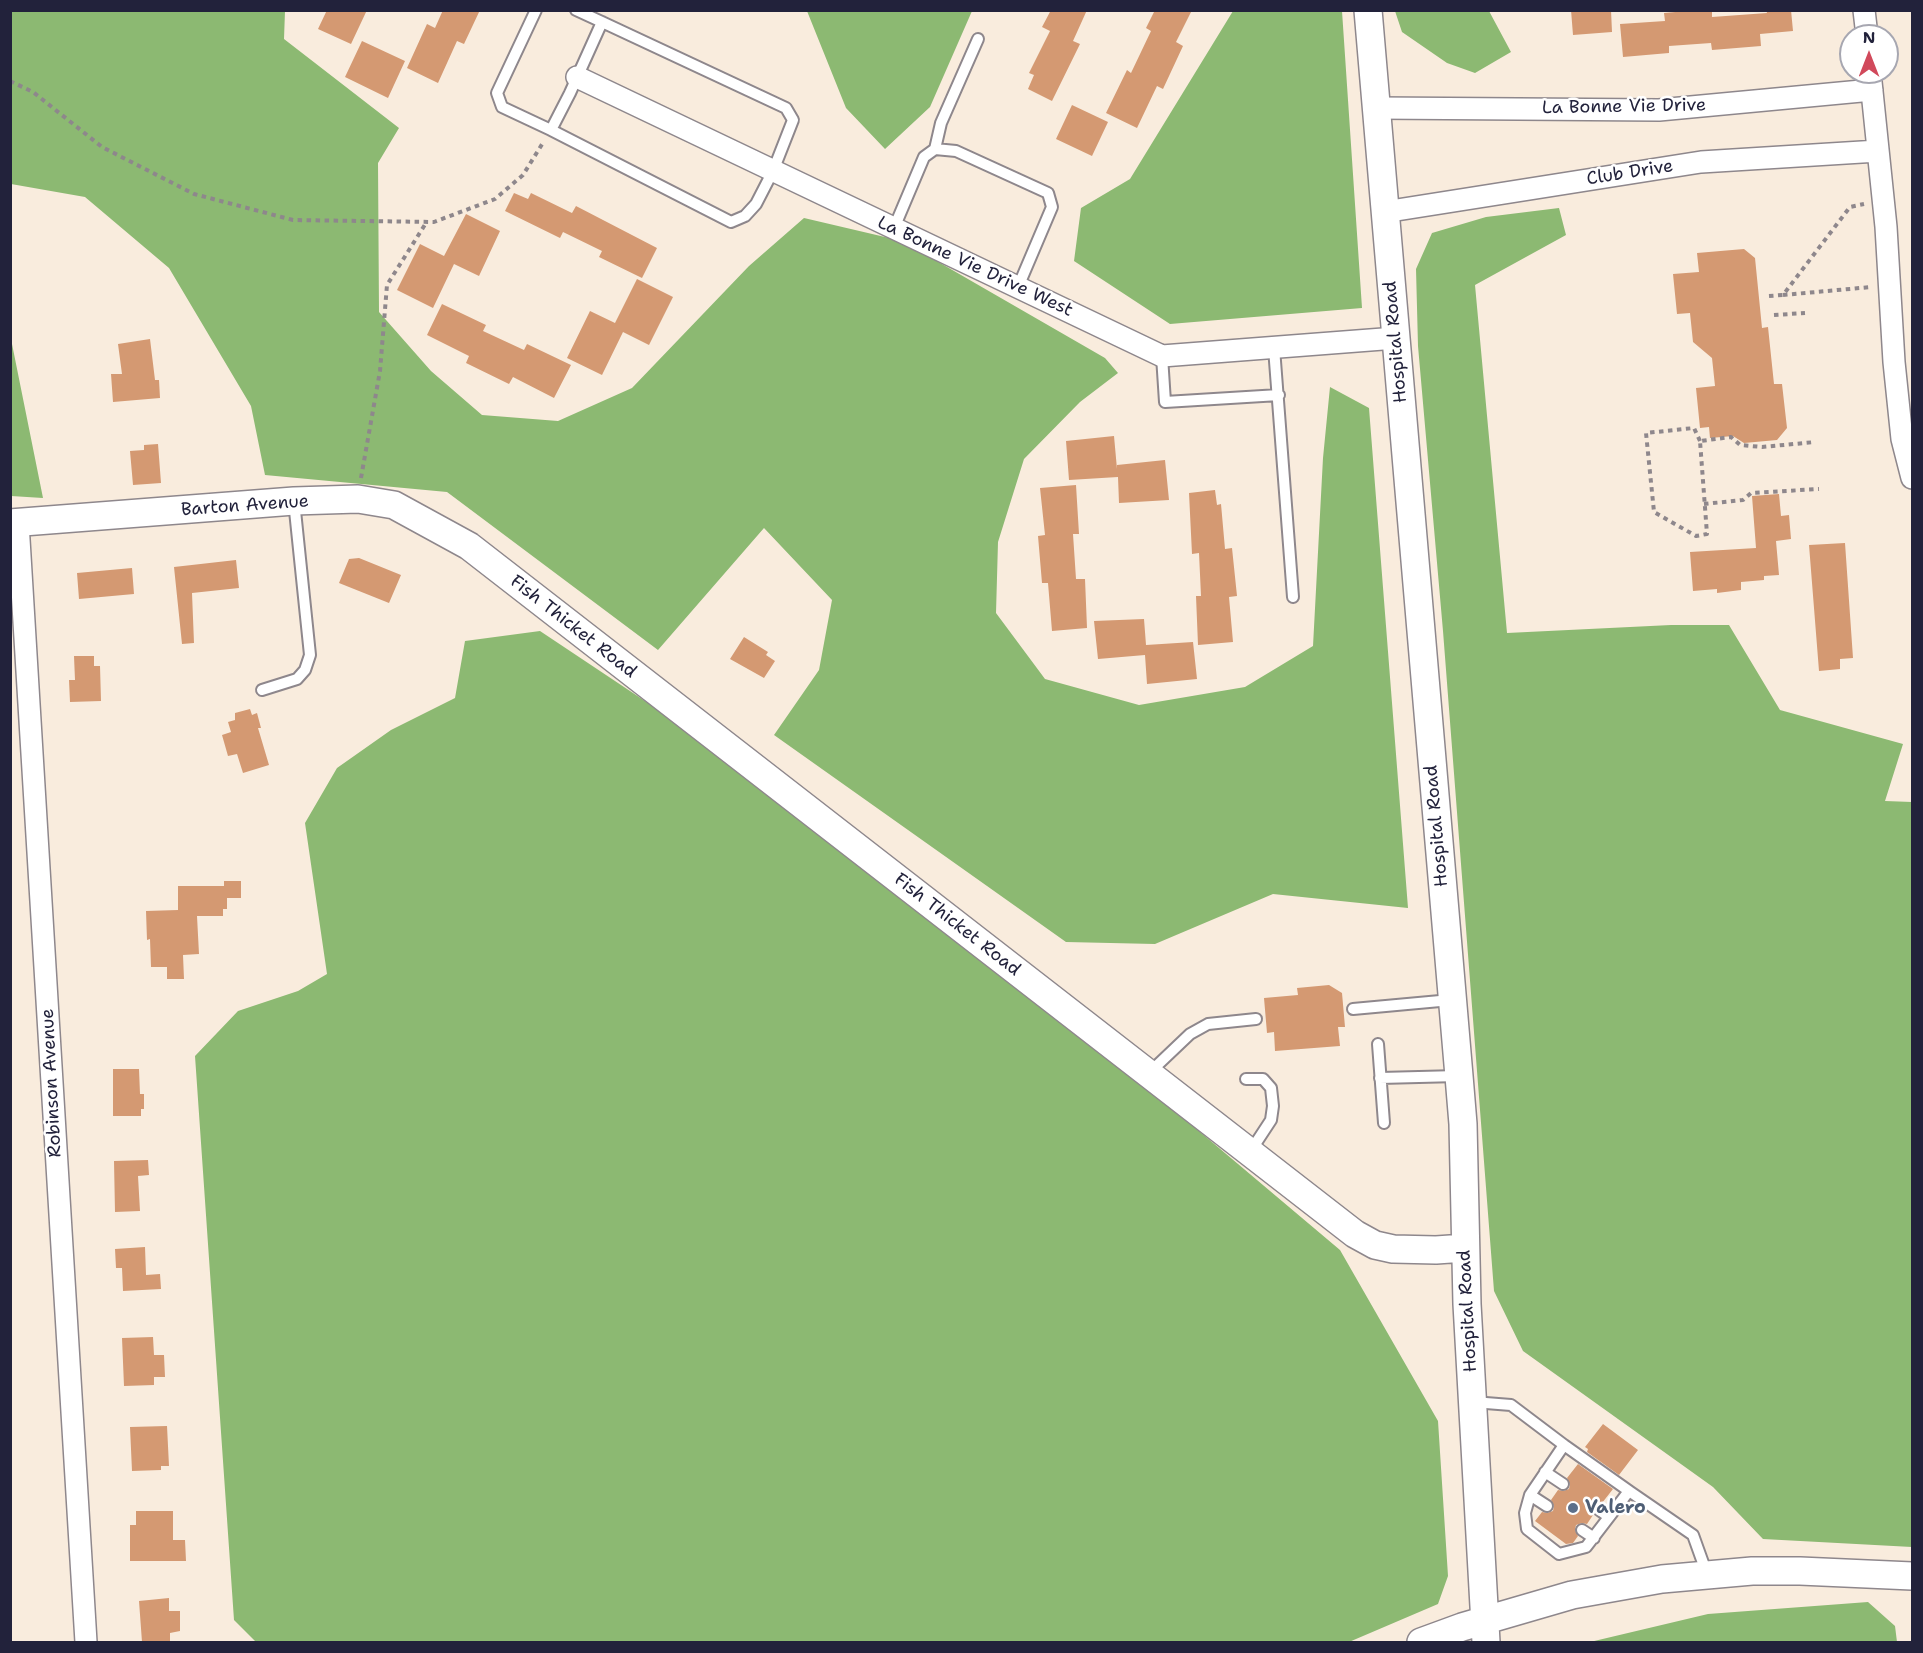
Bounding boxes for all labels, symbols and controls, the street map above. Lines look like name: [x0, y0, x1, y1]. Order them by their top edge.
north arrow: [1839, 24, 1899, 84]
text: N: [1863, 27, 1875, 48]
street label: La Bonne Vie Drive: [1542, 95, 1706, 119]
street label: Club Drive: [1585, 156, 1675, 190]
street label: La Bonne Vie Drive West: [874, 212, 1076, 322]
street label: Hospital Road: [1380, 280, 1412, 404]
street label: Barton Avenue: [180, 491, 310, 521]
street label: Fish Thicket Road: [505, 571, 641, 683]
street label: Hospital Road: [1421, 764, 1453, 888]
street label: Fish Thicket Road: [889, 869, 1025, 981]
street label: Robinson Avenue: [37, 1008, 67, 1158]
street label: Hospital Road: [1454, 1249, 1482, 1373]
place label: Valero: [1585, 1497, 1646, 1519]
marker: Valero: [1566, 1501, 1580, 1515]

